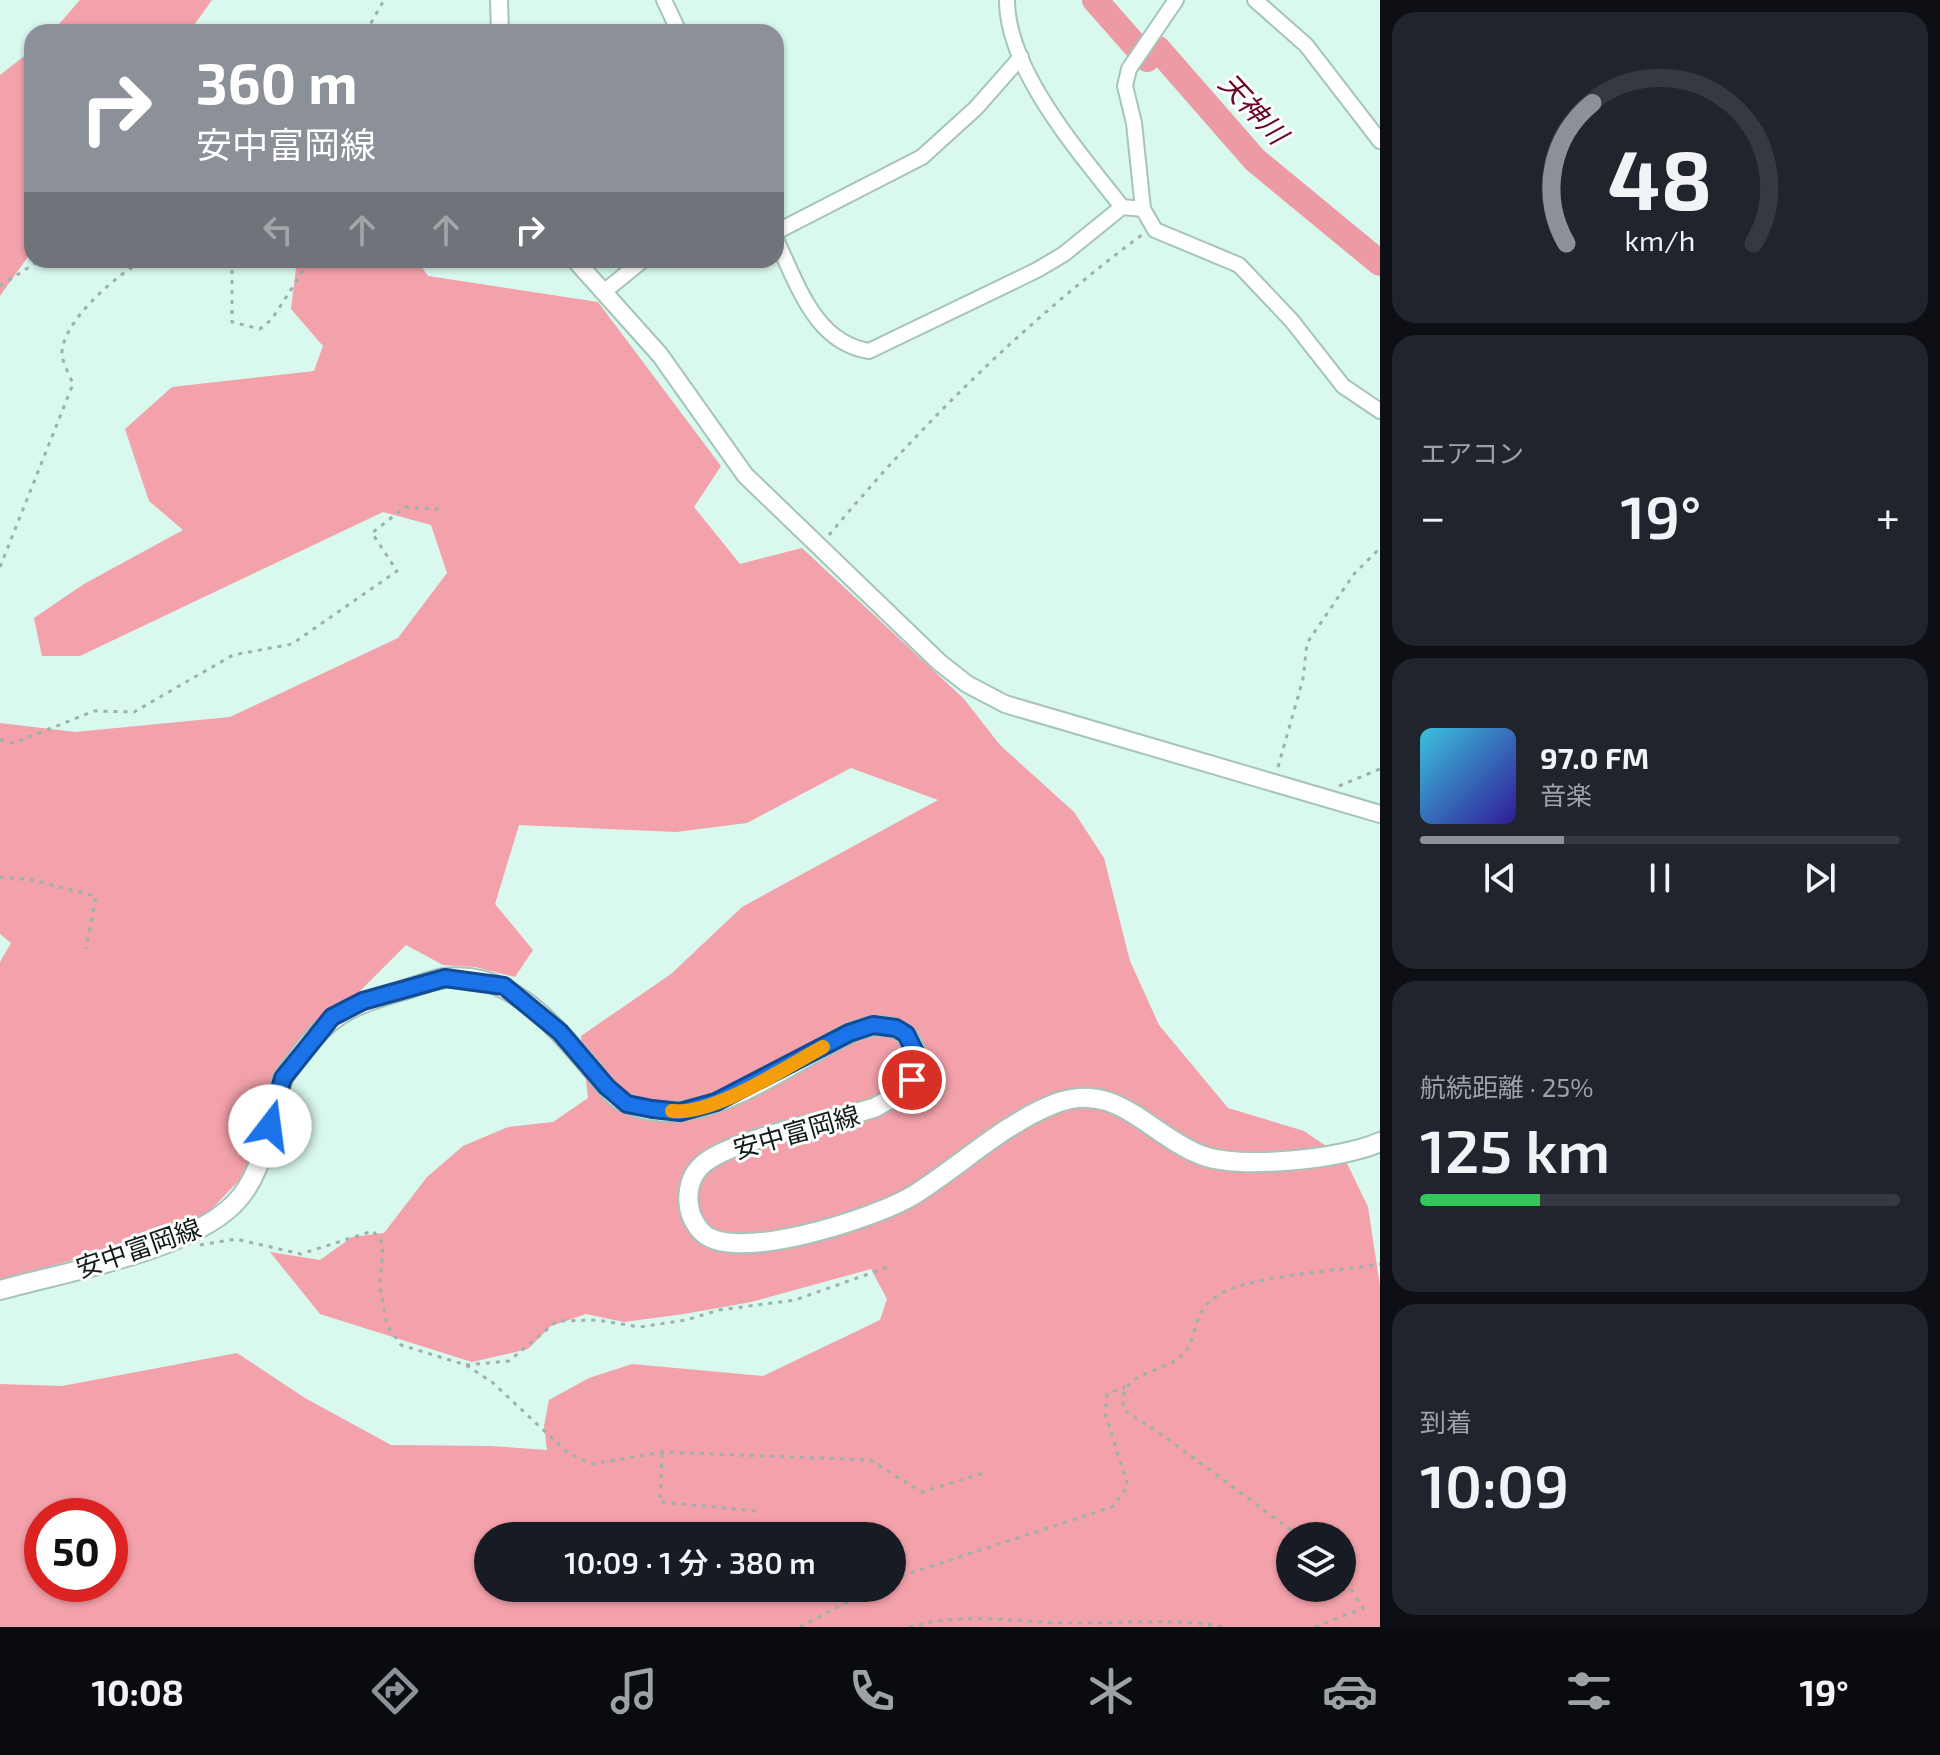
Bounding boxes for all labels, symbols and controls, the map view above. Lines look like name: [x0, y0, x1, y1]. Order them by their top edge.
text: 360 m: [196, 48, 358, 115]
icon: right: [64, 56, 168, 160]
water label: 天神川: [1213, 66, 1297, 152]
text: 安中富岡線: [196, 122, 376, 165]
text: 48: [1608, 126, 1712, 226]
icon: left: [256, 208, 300, 252]
icon: ahead: [340, 208, 384, 252]
icon: ahead: [424, 208, 468, 252]
icon: right: [508, 208, 552, 252]
text: km/h: [1625, 222, 1695, 257]
text: エアコン: [1420, 437, 1524, 468]
text: 19°: [1620, 479, 1701, 551]
text: −: [1420, 489, 1446, 542]
text: +: [1876, 489, 1900, 542]
text: 97.0 FM: [1540, 739, 1649, 775]
text: 音楽: [1540, 779, 1592, 810]
icon: previous: [1478, 856, 1522, 900]
icon: pause: [1638, 856, 1682, 900]
icon: next: [1798, 856, 1842, 900]
pin: [878, 1046, 946, 1114]
icon: arrive: [890, 1058, 934, 1102]
text: 航続距離 · 25%: [1420, 1071, 1594, 1102]
position arrow: [228, 1084, 312, 1168]
street label: 安中富岡線: [729, 1098, 863, 1164]
text: 125 km: [1420, 1113, 1610, 1185]
street label: 安中富岡線: [71, 1211, 205, 1283]
text: 到着: [1420, 1406, 1472, 1437]
text: 10:09: [1420, 1448, 1569, 1520]
speed limit sign: 50: [24, 1498, 128, 1602]
map controls: [1276, 1522, 1356, 1602]
button: layers: [1276, 1522, 1356, 1602]
text: 10:09 · 1 分 · 380 m: [564, 1544, 816, 1580]
icon: directions: [367, 1663, 423, 1719]
icon: music: [606, 1663, 662, 1719]
icon: phone: [844, 1663, 900, 1719]
icon: climate: [1083, 1663, 1139, 1719]
icon: car: [1322, 1663, 1378, 1719]
icon: filters: [1561, 1663, 1617, 1719]
text: 10:08: [91, 1670, 184, 1713]
text: 19°: [1799, 1670, 1849, 1713]

